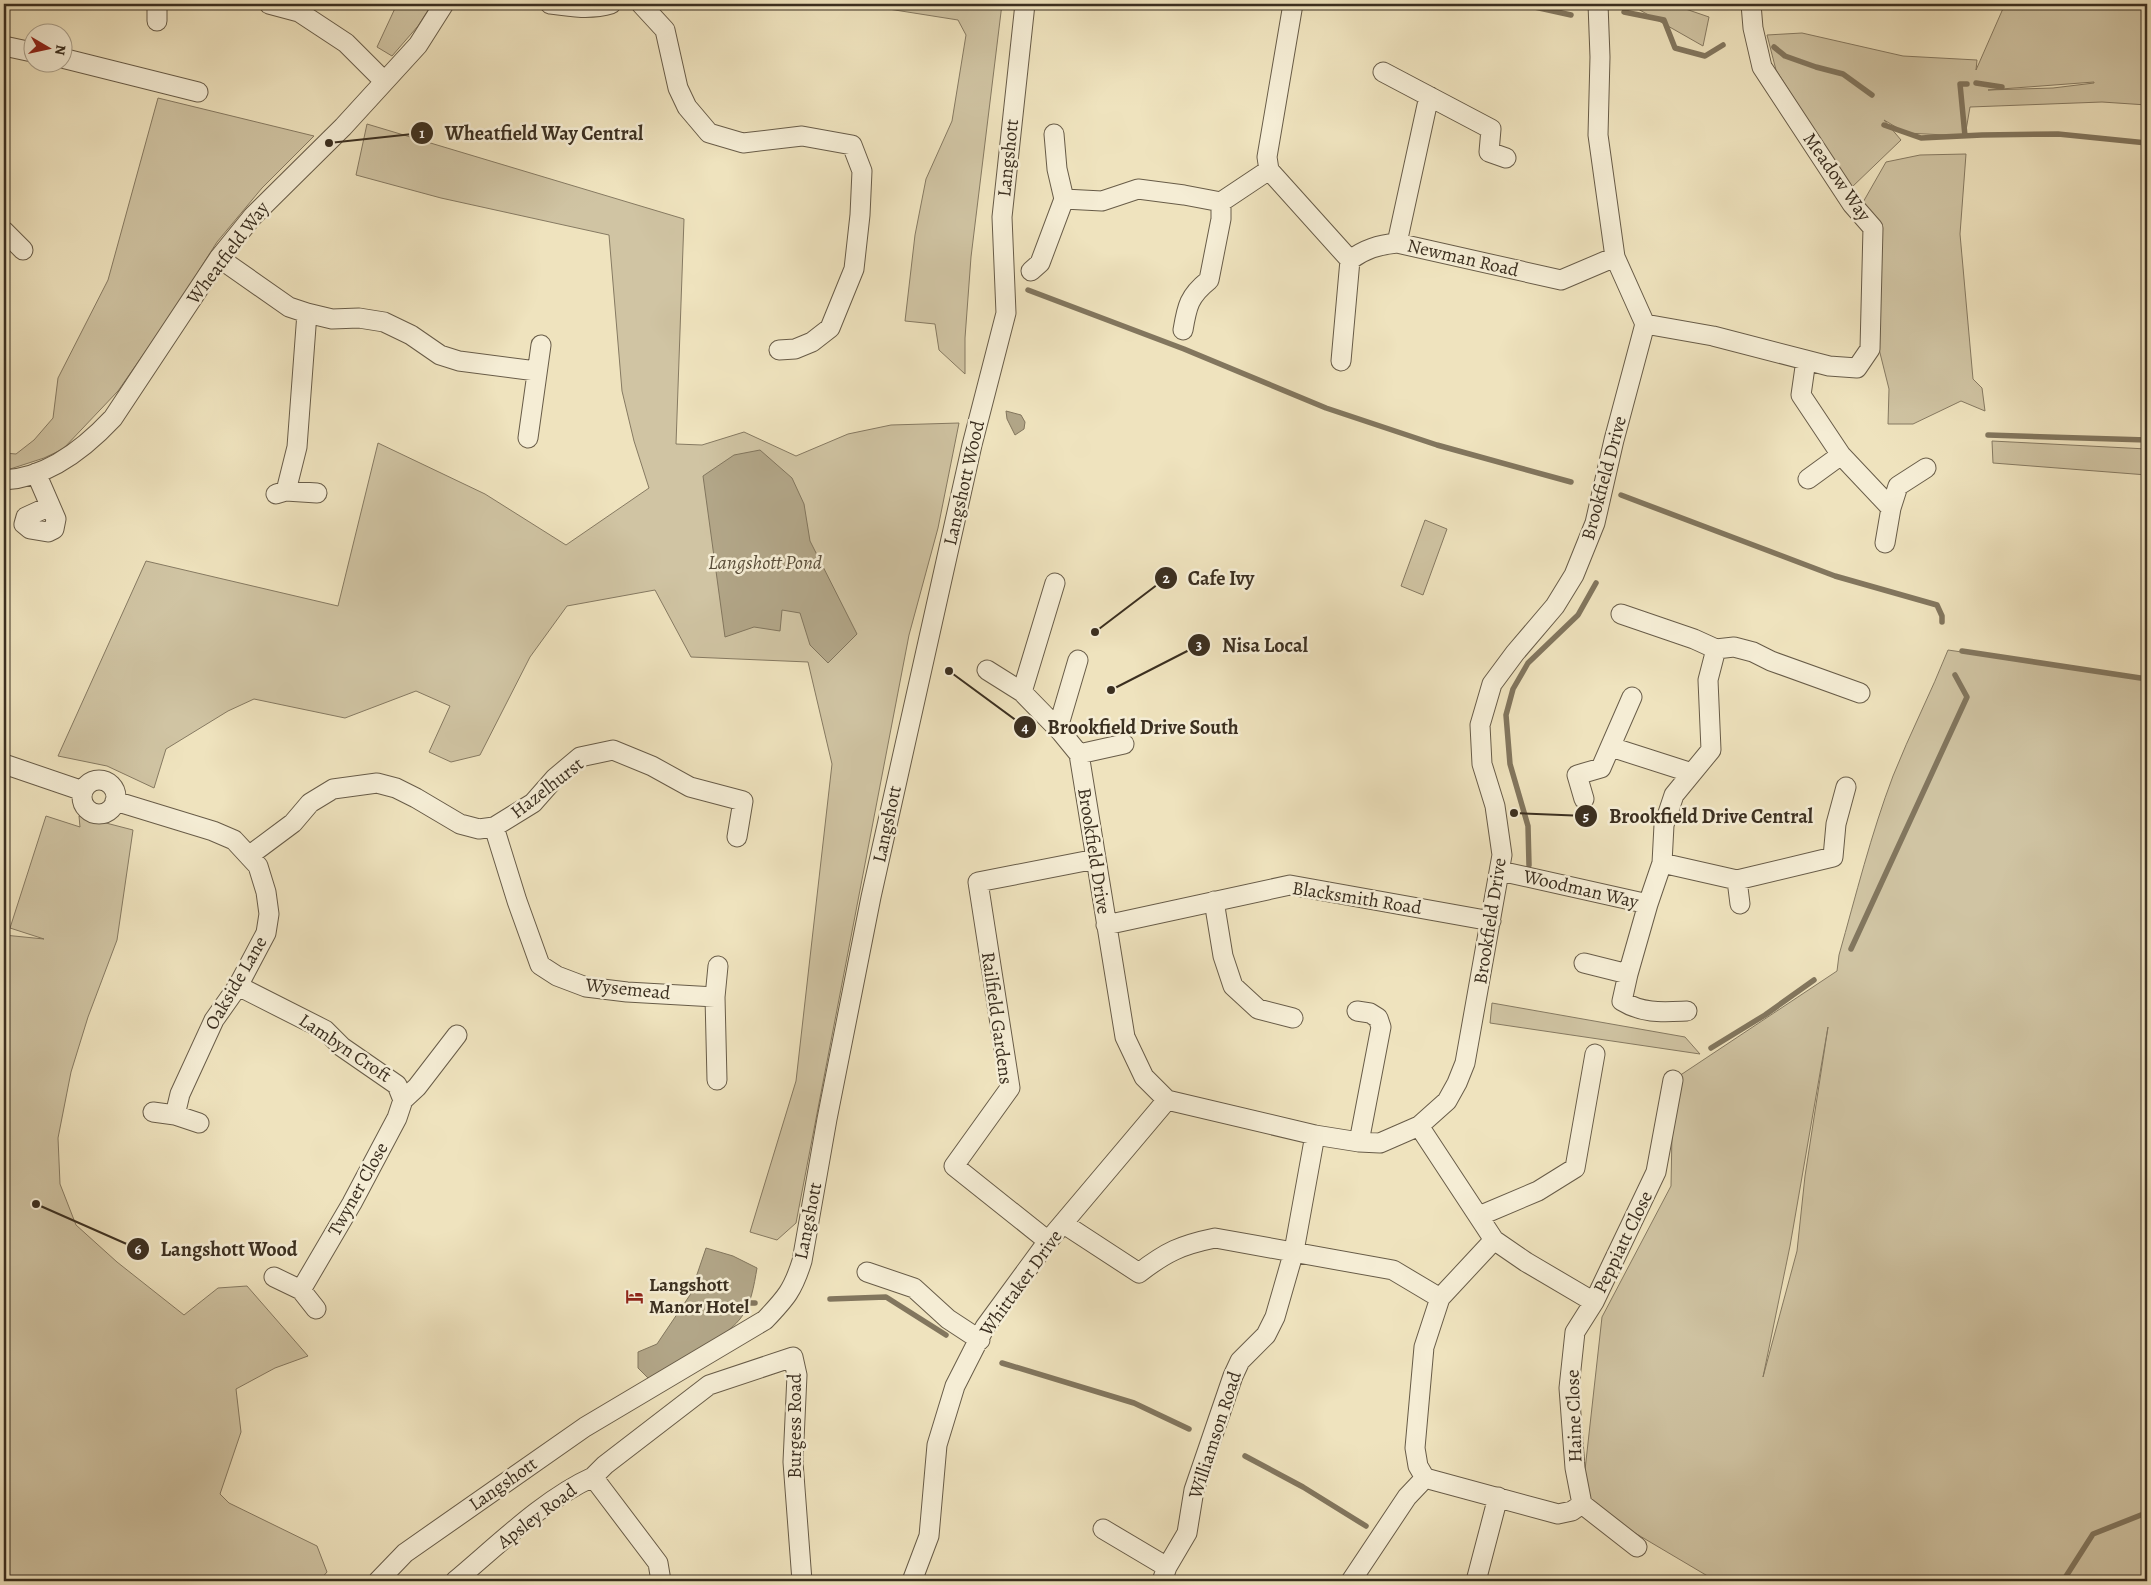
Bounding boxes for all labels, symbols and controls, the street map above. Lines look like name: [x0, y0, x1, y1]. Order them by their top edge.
north arrow: [22, 22, 72, 72]
text: N: [50, 43, 71, 56]
callout: Wheatfield Way Central: [410, 115, 653, 150]
street label: Langshott: [991, 118, 1025, 198]
text: Wheatfield Way Central: [444, 120, 644, 147]
text: 1: [419, 123, 425, 143]
street label: Meadow Way: [1797, 127, 1877, 227]
street label: Wheatfield Way: [180, 196, 276, 311]
street label: Newman Road: [1405, 233, 1522, 284]
street label: Brookfield Drive: [1575, 413, 1633, 543]
street label: Langshott Wood: [937, 417, 991, 548]
water label: Langshott Pond: [708, 549, 823, 576]
callout: Cafe Ivy: [1153, 560, 1265, 595]
text: Cafe Ivy: [1188, 565, 1255, 592]
text: 2: [1162, 568, 1170, 588]
callout: Nisa Local: [1187, 627, 1317, 662]
text: Nisa Local: [1222, 632, 1309, 659]
text: 3: [1196, 635, 1202, 655]
callout: Brookfield Drive South: [1013, 710, 1249, 745]
text: Brookfield Drive South: [1047, 714, 1239, 741]
text: 4: [1021, 717, 1029, 737]
street label: Hazelhurst: [505, 751, 589, 825]
street label: Langshott: [866, 783, 908, 865]
street label: Brookfield Drive: [1071, 786, 1117, 916]
callout: Brookfield Drive Central: [1574, 798, 1823, 833]
text: Brookfield Drive Central: [1609, 803, 1814, 830]
text: 5: [1583, 806, 1589, 826]
street label: Brookfield Drive: [1467, 856, 1513, 986]
street label: Woodman Way: [1520, 863, 1642, 915]
street label: Blacksmith Road: [1290, 875, 1424, 921]
street label: Oakside Lane: [199, 931, 273, 1035]
street label: Railfield Gardens: [975, 950, 1019, 1086]
street label: Wysemead: [583, 972, 673, 1006]
street label: Lambyn Croft: [293, 1007, 397, 1089]
street label: Twyner Close: [322, 1137, 394, 1241]
street label: Langshott: [788, 1180, 828, 1262]
street label: Peppiatt Close: [1587, 1186, 1659, 1298]
street label: Whittaker Drive: [973, 1225, 1068, 1342]
callout: Langshott Wood: [125, 1231, 307, 1266]
text: Langshott Wood: [160, 1236, 298, 1263]
text: 6: [134, 1239, 142, 1259]
place label: Langshott Manor Hotel: [649, 1272, 749, 1320]
hotel icon: Langshott Manor Hotel: [625, 1286, 645, 1306]
street label: Williamson Road: [1182, 1367, 1248, 1503]
street label: Haine Close: [1559, 1369, 1589, 1463]
street label: Burgess Road: [782, 1372, 808, 1479]
street label: Langshott: [464, 1451, 542, 1517]
street label: Apsley Road: [491, 1477, 583, 1555]

